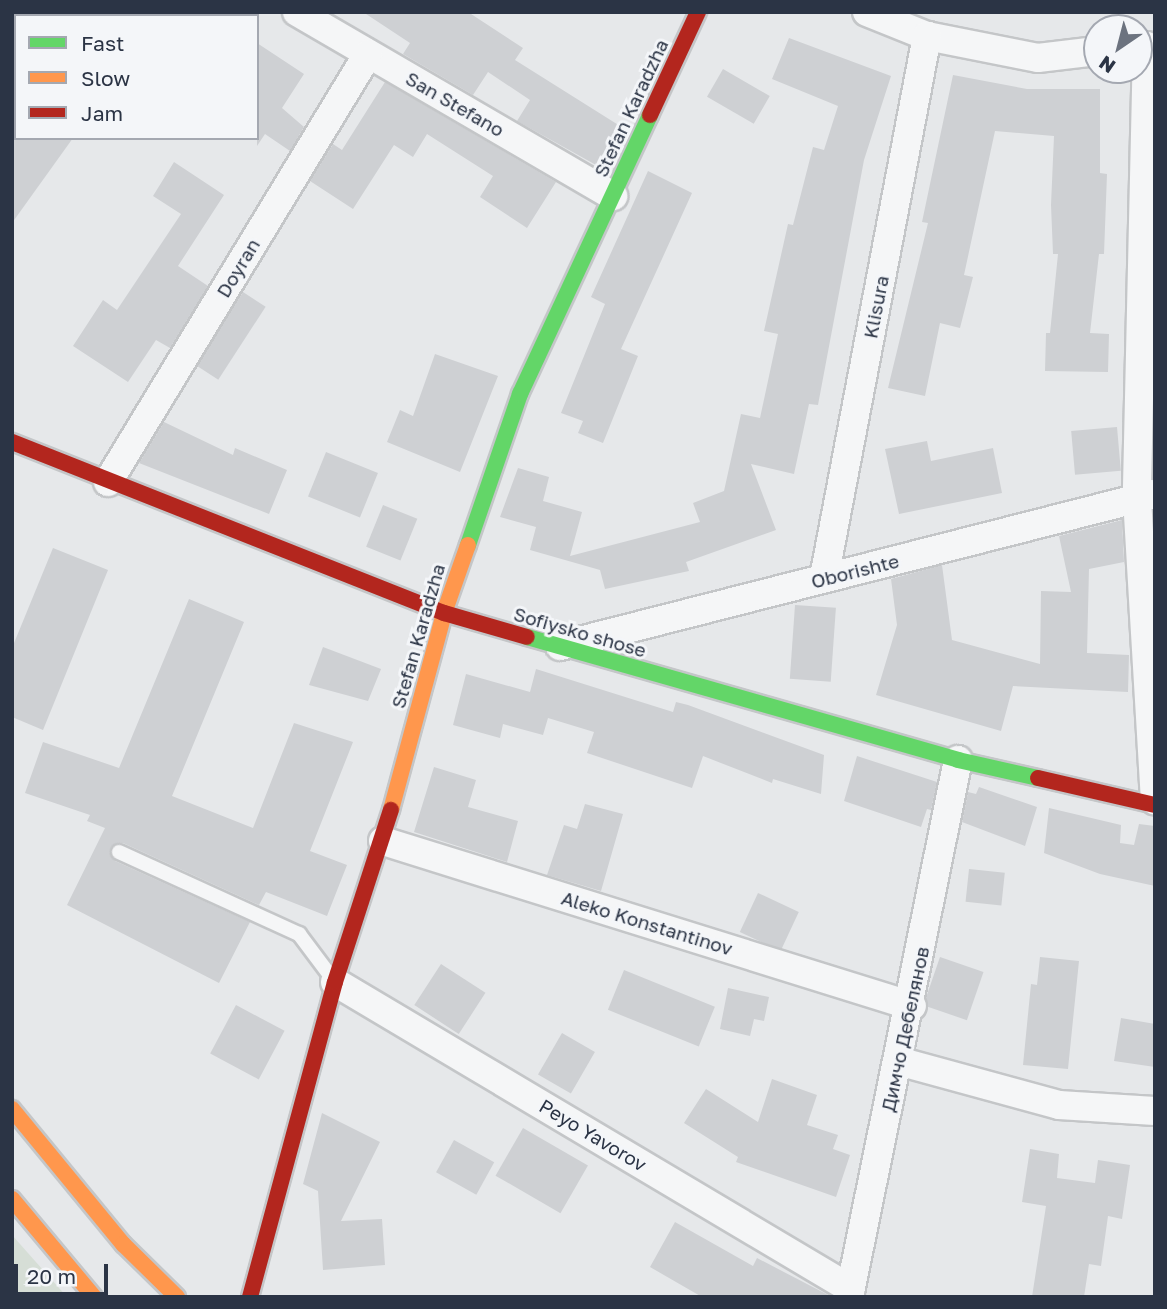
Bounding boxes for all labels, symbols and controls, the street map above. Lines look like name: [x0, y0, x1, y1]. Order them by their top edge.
legend: [14, 14, 259, 140]
north arrow: [1083, 14, 1153, 84]
text: Fast: [81, 30, 124, 56]
street label: Stefan Karadzha: [589, 36, 673, 180]
text: N: [1094, 51, 1119, 79]
text: Slow: [81, 65, 130, 91]
street label: San Stefano: [402, 67, 508, 141]
text: Jam: [81, 100, 123, 126]
street label: Doyran: [212, 234, 264, 302]
street label: Klisura: [859, 274, 893, 340]
street label: Oborishte: [809, 549, 901, 593]
street label: Stefan Karadzha: [386, 561, 450, 711]
street label: Sofiysko shose: [511, 602, 649, 662]
street label: Aleko Konstantinov: [559, 886, 735, 960]
street label: Димчо Дебелянов: [876, 944, 934, 1114]
street label: Peyo Yavorov: [535, 1094, 651, 1176]
scale bar: [18, 1250, 112, 1294]
text: 20 m: [27, 1263, 76, 1289]

